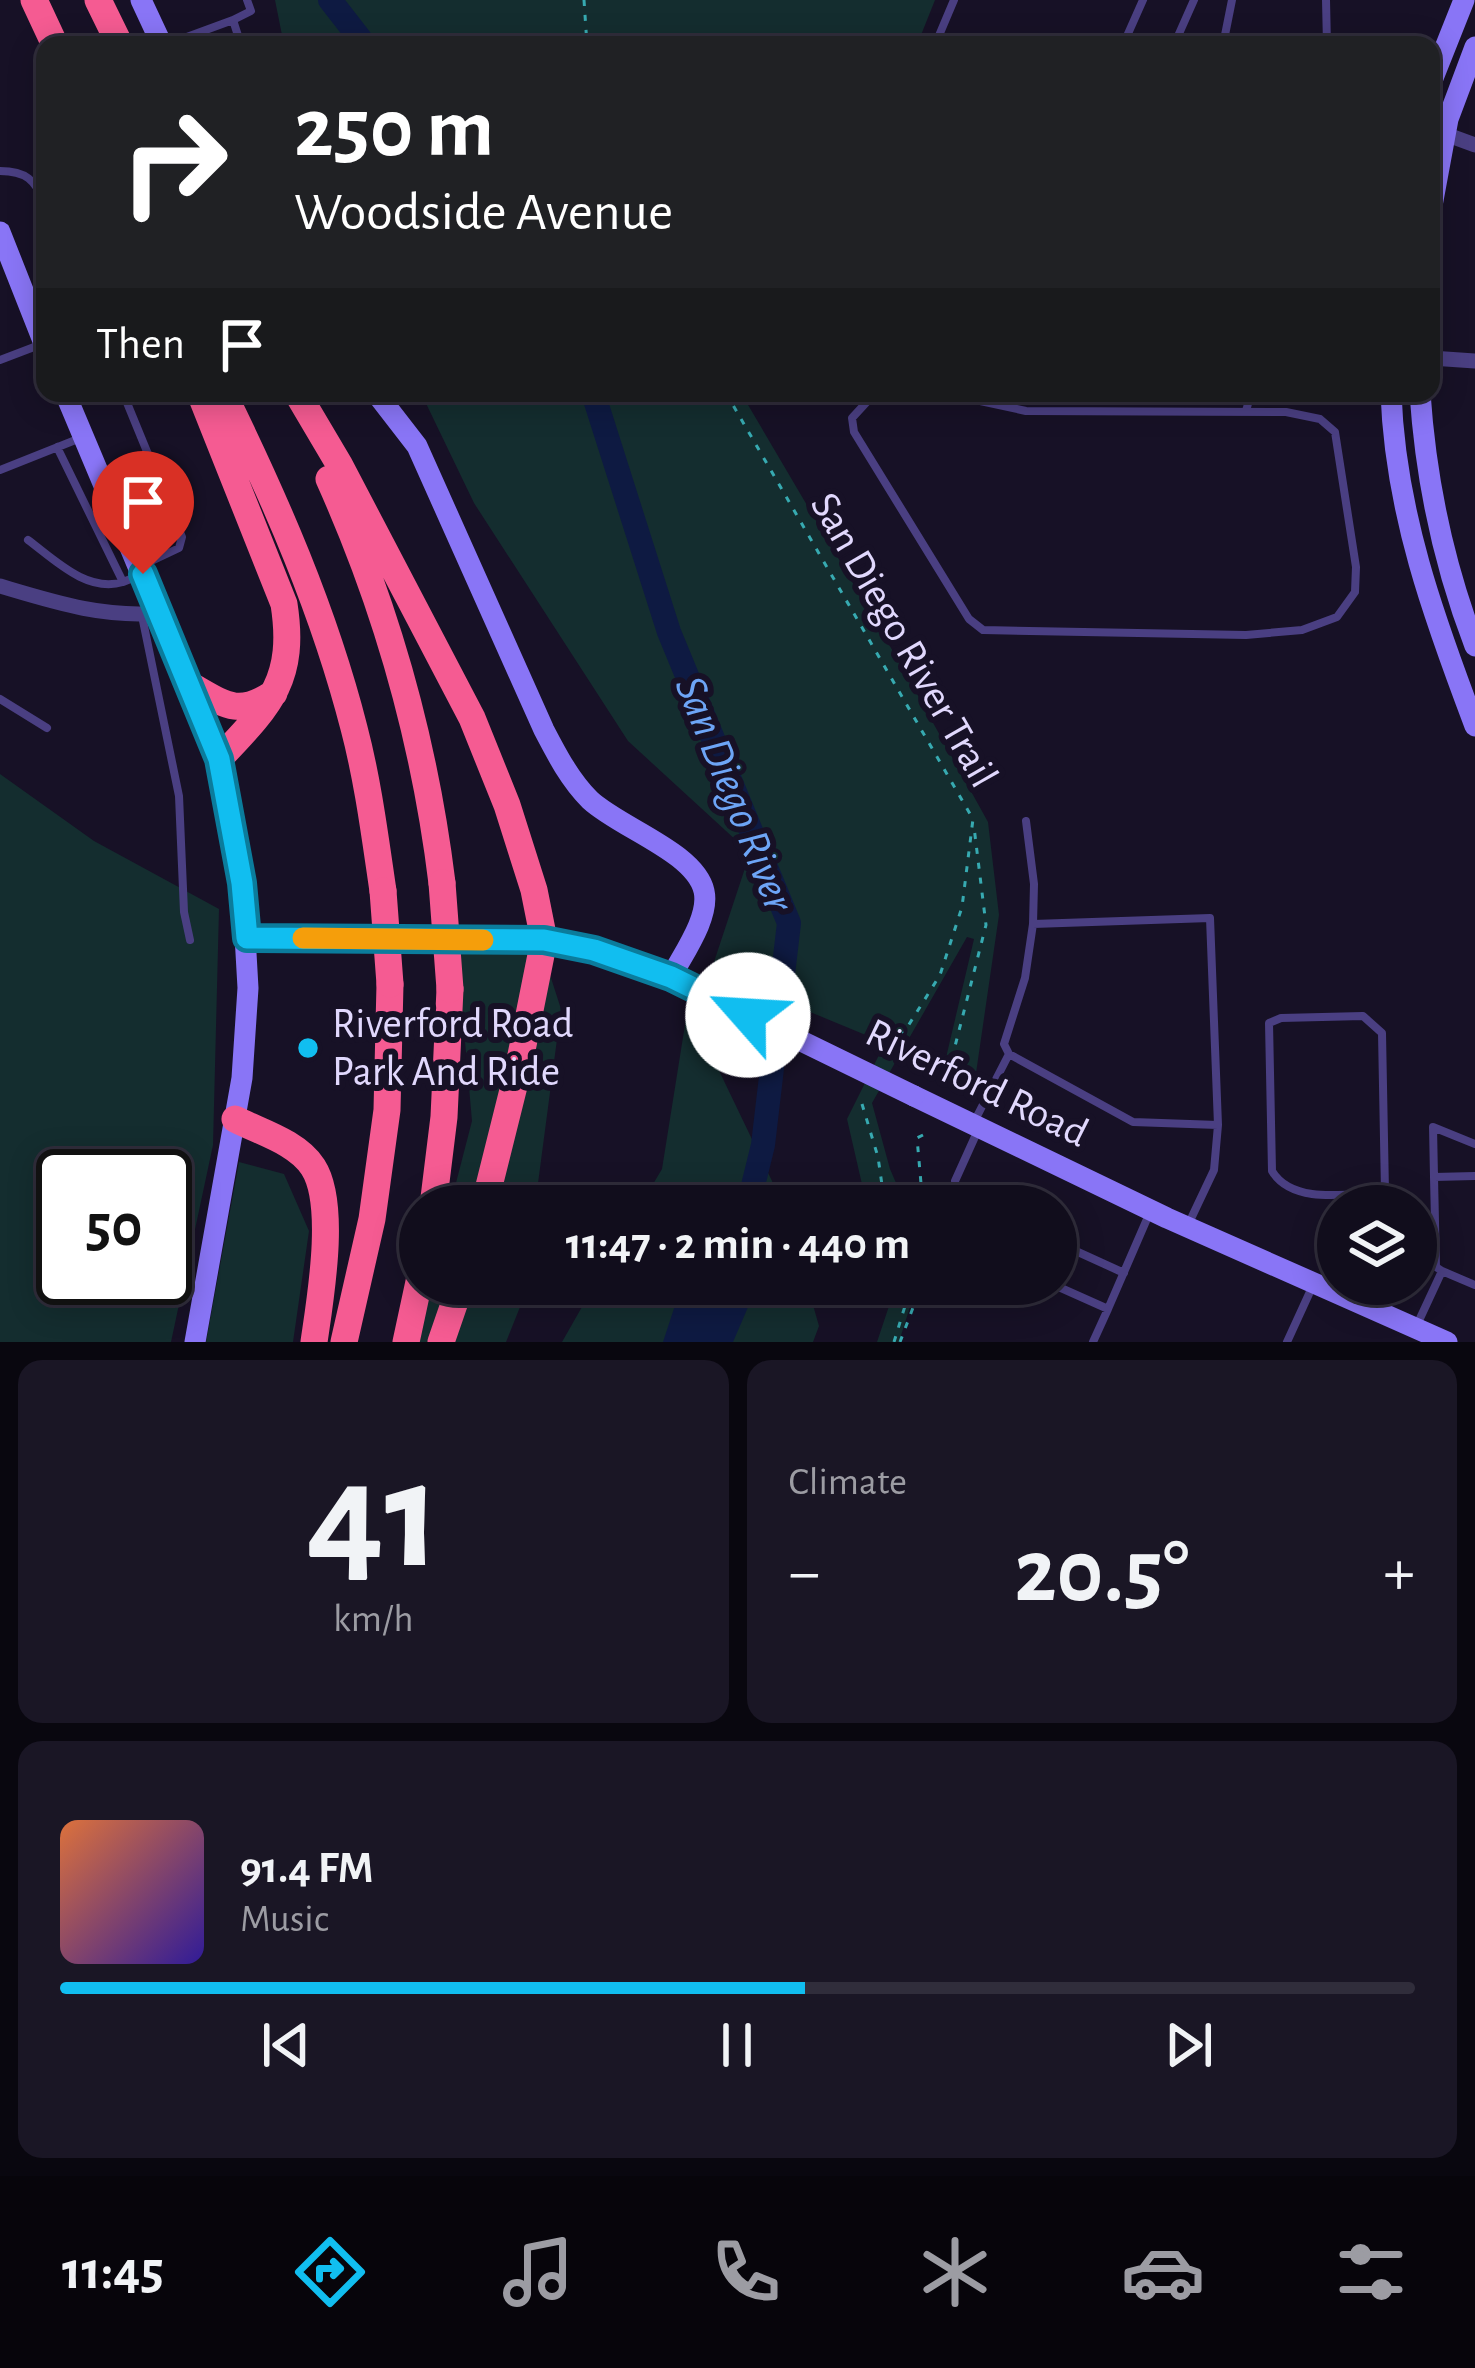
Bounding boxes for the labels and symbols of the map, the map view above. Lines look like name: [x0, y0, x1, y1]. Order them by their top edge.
pin: [92, 451, 194, 574]
street label: San Diego River Trail: [803, 486, 1005, 794]
water label: San Diego River: [666, 670, 802, 919]
position arrow: [685, 952, 811, 1078]
place label: Riverford Road Park And Ride: [332, 1003, 573, 1093]
street label: Riverford Road: [859, 1011, 1095, 1155]
marker: Riverford Road Park And Ride: [295, 1035, 321, 1061]
speed limit sign: 50: [36, 1149, 192, 1305]

